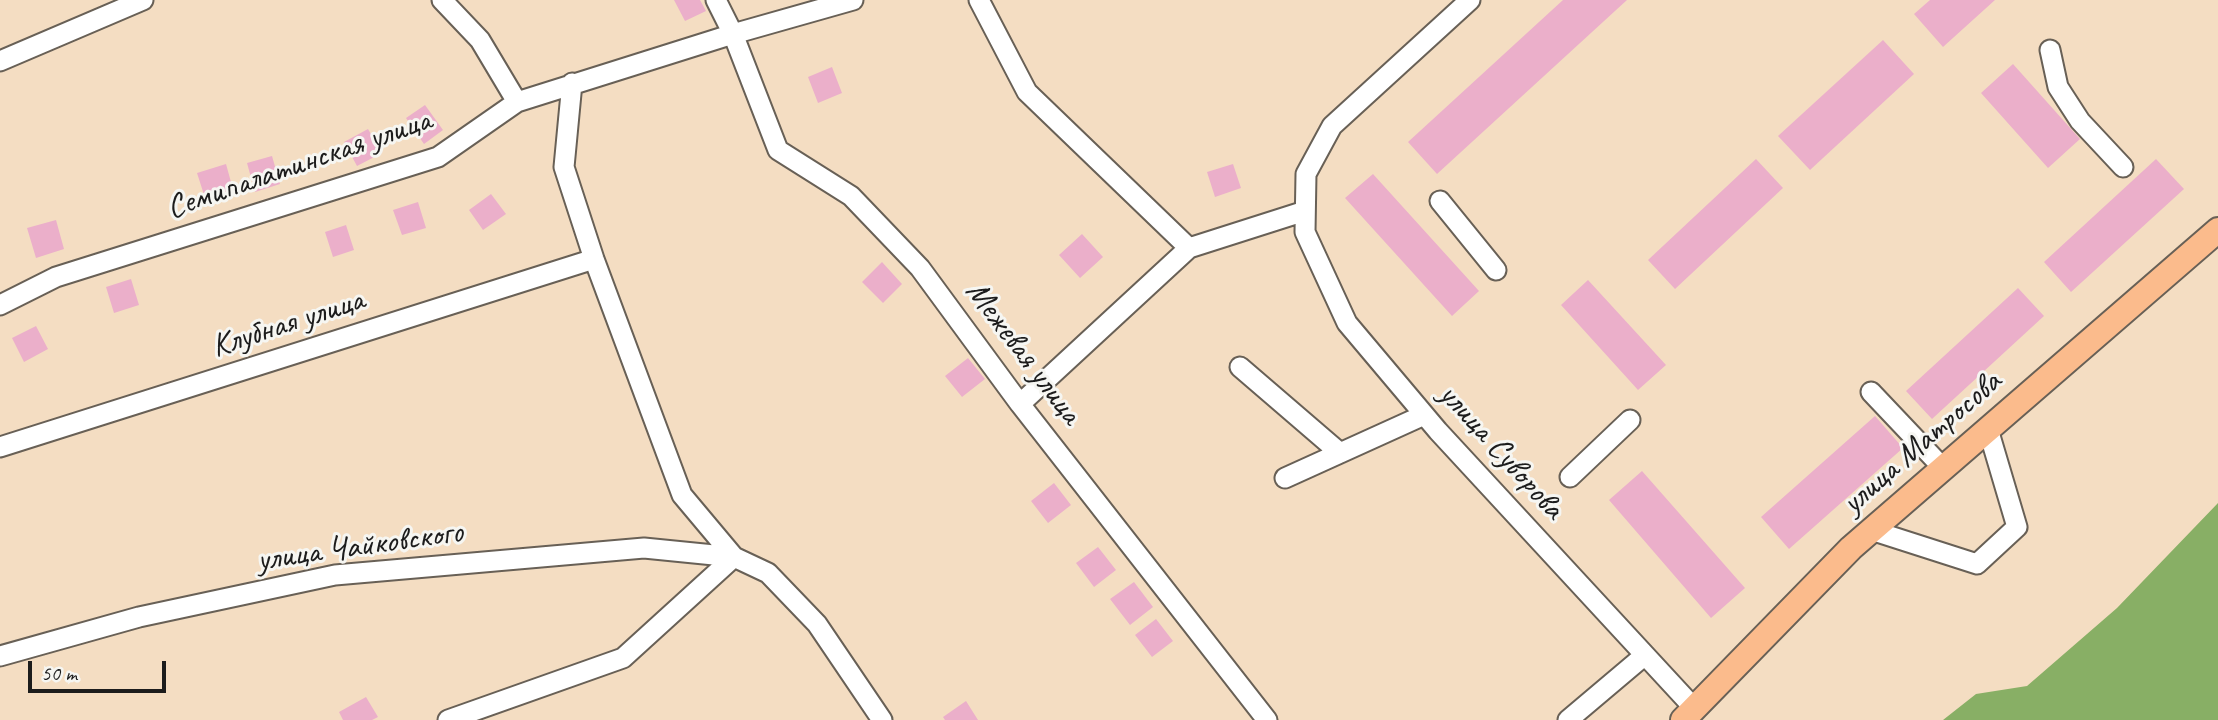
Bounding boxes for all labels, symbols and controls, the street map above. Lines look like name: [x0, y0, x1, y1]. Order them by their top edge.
street label: Семипалатинская улица: [162, 101, 436, 229]
street label: Межевая улица: [956, 273, 1090, 433]
street label: Клубная улица: [207, 281, 369, 367]
street label: улица Матросова: [1834, 363, 2010, 523]
street label: улица Суворова: [1430, 376, 1572, 528]
street label: улица Чайковского: [255, 513, 465, 581]
scale bar: [32, 646, 170, 690]
text: 50 m: [41, 660, 77, 686]

